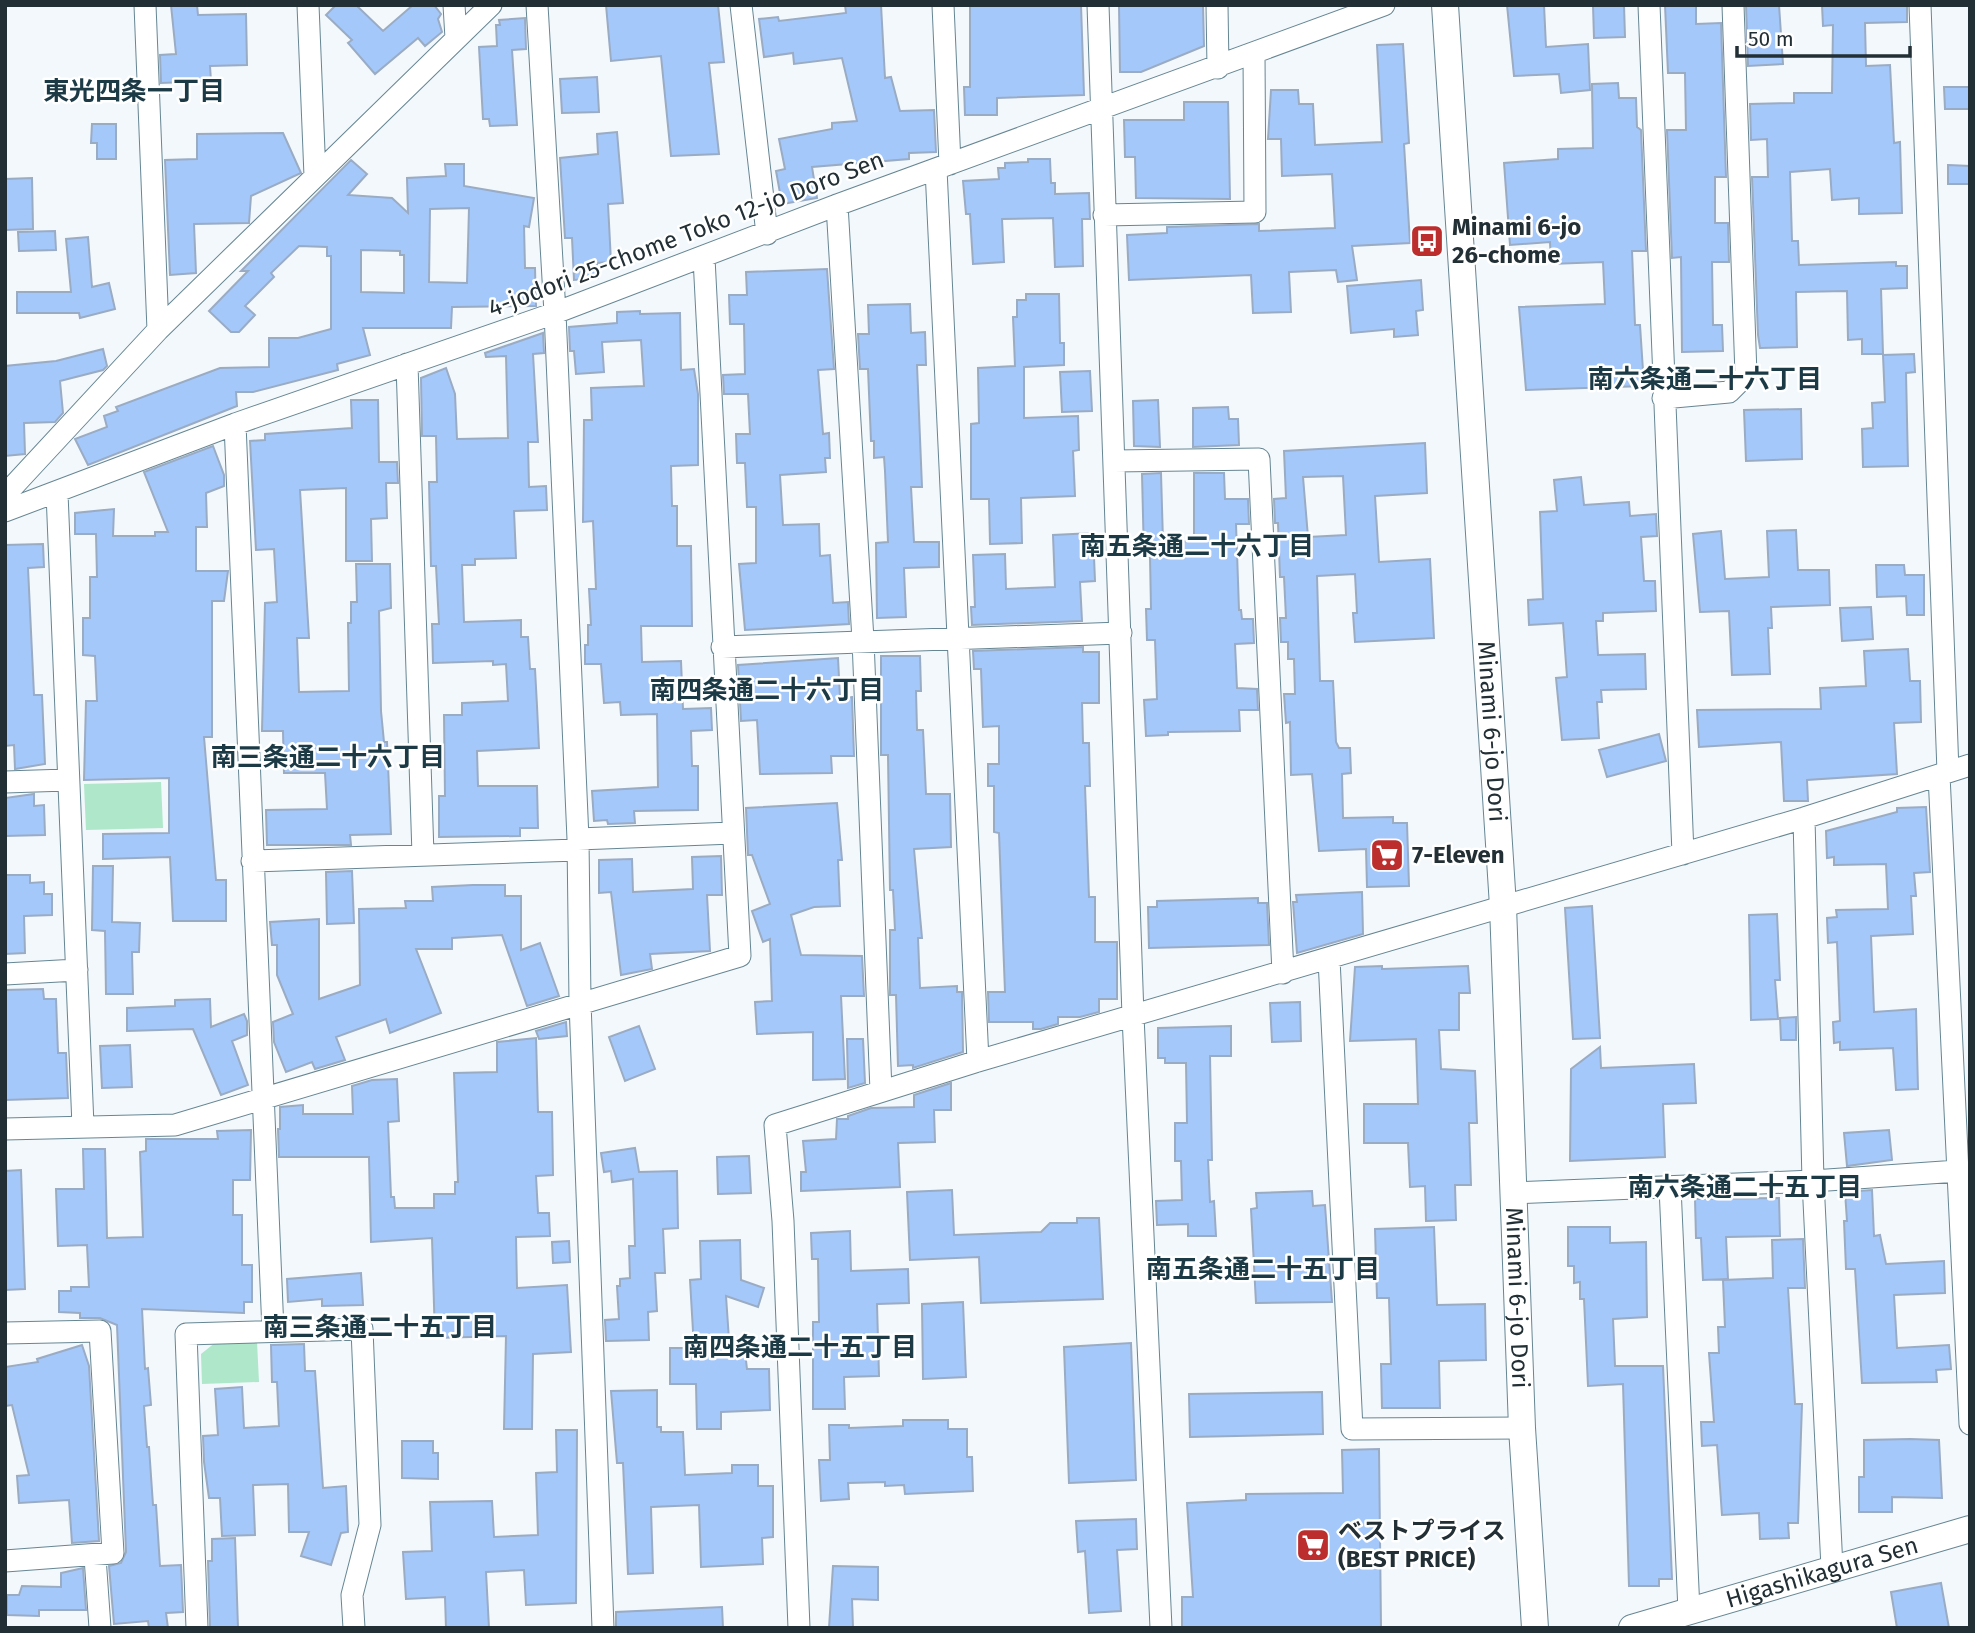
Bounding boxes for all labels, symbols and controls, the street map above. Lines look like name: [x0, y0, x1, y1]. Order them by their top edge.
scale bar: [1737, 14, 1910, 58]
text: 50 m: [1748, 26, 1794, 52]
district label: 東光四条一丁目: [43, 76, 225, 107]
street label: 4-jodori 25-chome Toko 12-jo Doro Sen: [484, 145, 888, 323]
place label: Minami 6-jo 26-chome: [1452, 213, 1581, 269]
bus stop icon: Minami 6-jo 26-chome: [1408, 222, 1446, 260]
district label: 南六条通二十六丁目: [1588, 364, 1822, 395]
district label: 南五条通二十六丁目: [1080, 531, 1314, 562]
street label: Minami 6-jo Dori: [1472, 640, 1512, 823]
district label: 南四条通二十六丁目: [650, 675, 884, 706]
district label: 南三条通二十六丁目: [211, 742, 445, 773]
supermarket icon: 7-Eleven: [1368, 836, 1406, 874]
place label: 7-Eleven: [1412, 841, 1505, 869]
district label: 南六条通二十五丁目: [1628, 1172, 1862, 1203]
street label: Minami 6-jo Dori: [1500, 1207, 1535, 1389]
district label: 南五条通二十五丁目: [1146, 1254, 1380, 1285]
district label: 南三条通二十五丁目: [263, 1312, 497, 1343]
district label: 南四条通二十五丁目: [683, 1332, 917, 1363]
place label: ベストプライス (BEST PRICE): [1338, 1517, 1506, 1573]
supermarket icon: ベストプライス (BEST PRICE): [1294, 1526, 1332, 1564]
street label: Higashikagura Sen: [1723, 1531, 1922, 1614]

